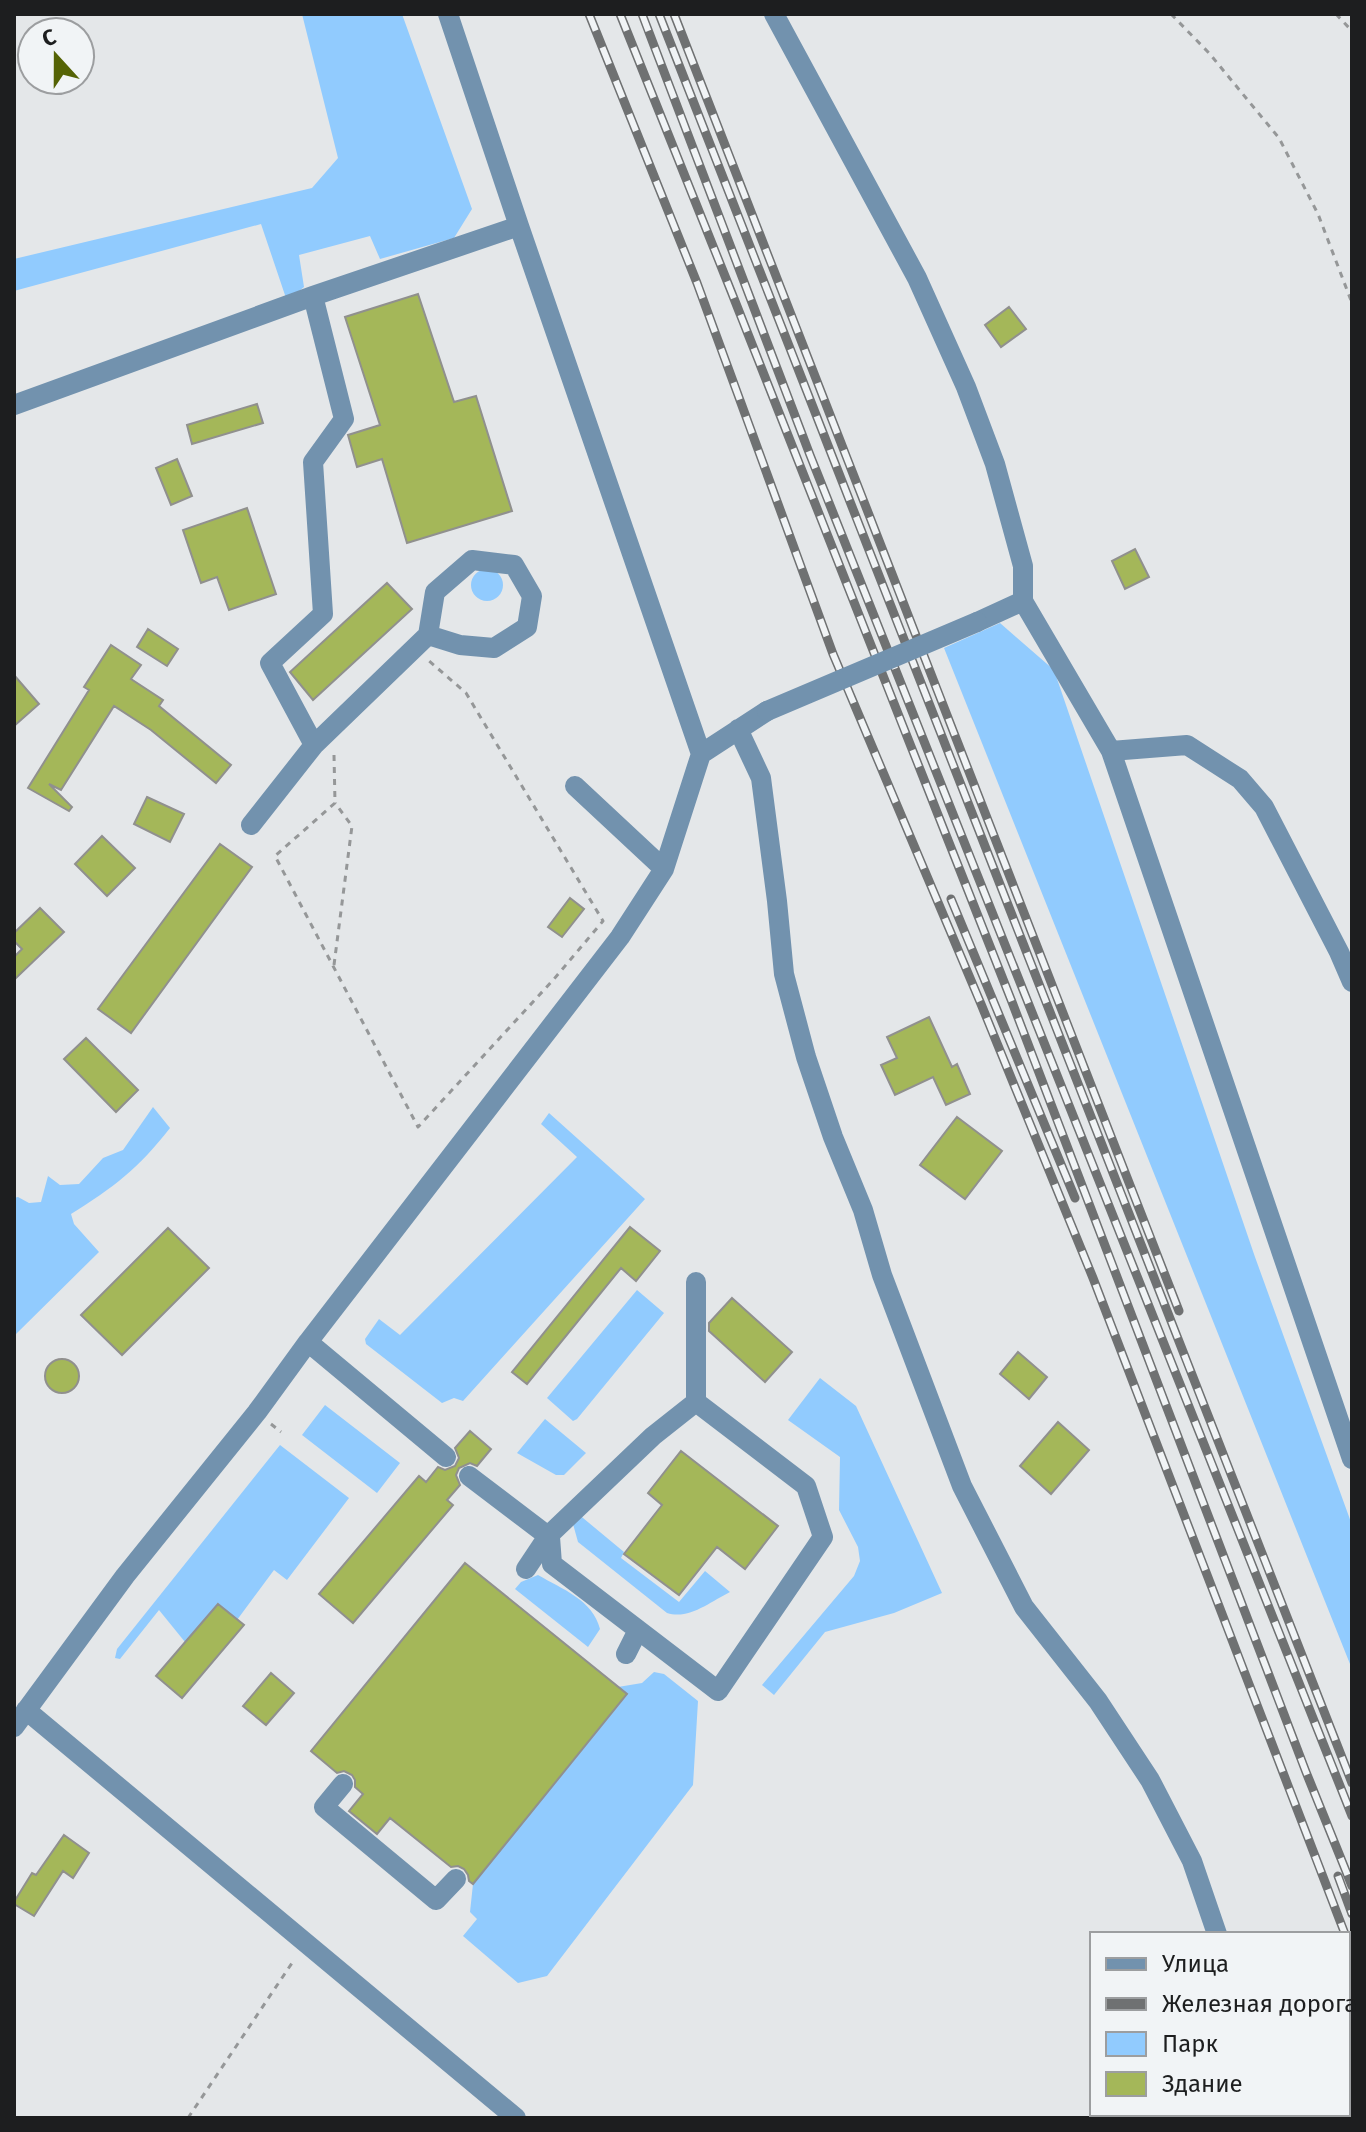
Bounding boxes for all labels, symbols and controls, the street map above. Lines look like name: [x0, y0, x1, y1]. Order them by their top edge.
north arrow: [16, 16, 96, 96]
text: С: [38, 23, 60, 53]
legend: [1090, 1932, 1350, 2116]
text: Улица: [1162, 1950, 1229, 1978]
text: Железная дорога: [1162, 1990, 1357, 2018]
text: Парк: [1162, 2030, 1219, 2058]
text: Здание: [1162, 2070, 1243, 2098]

